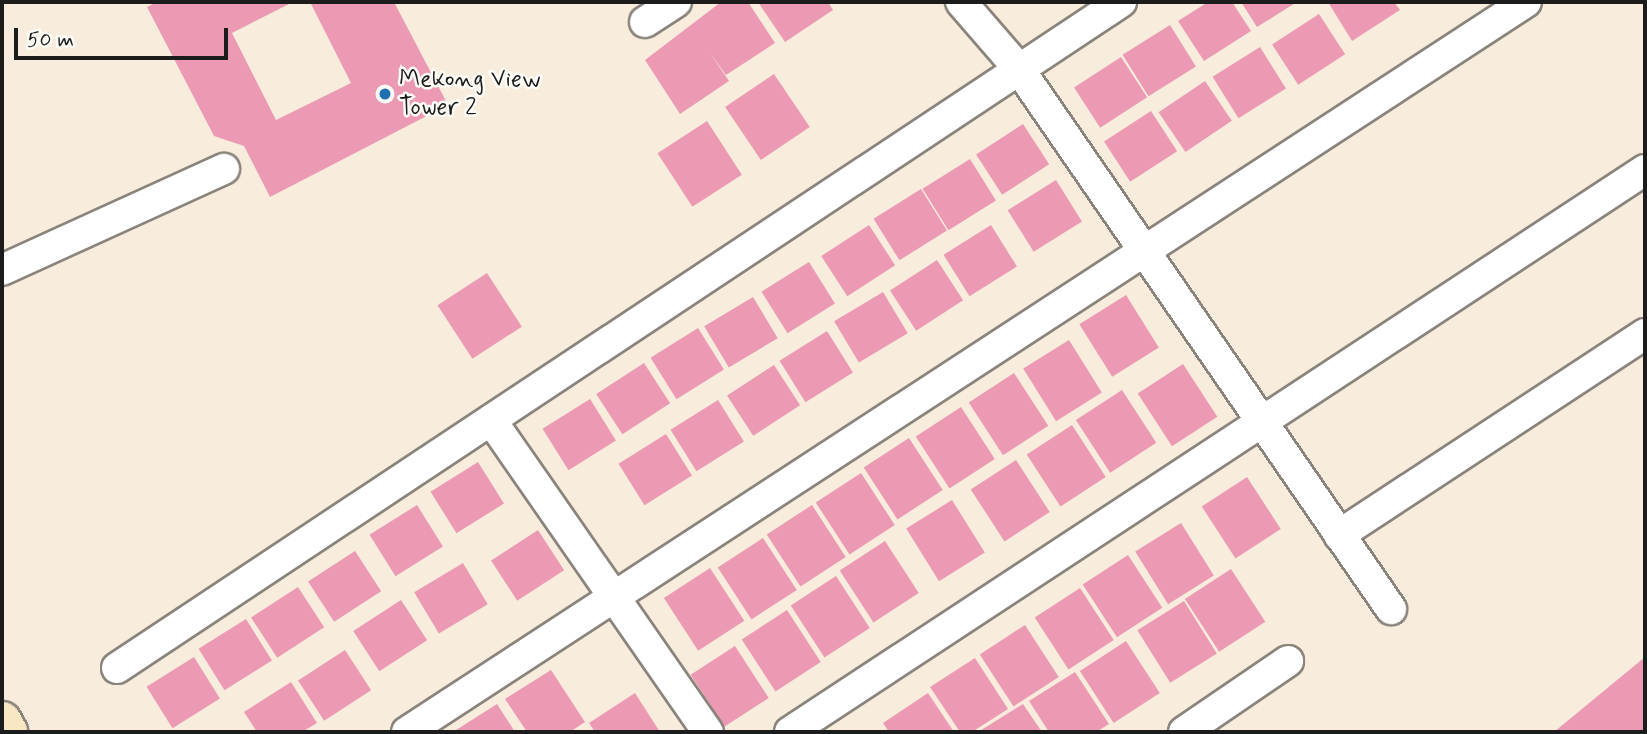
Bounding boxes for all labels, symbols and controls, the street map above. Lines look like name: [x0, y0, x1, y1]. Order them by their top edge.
scale bar: [18, 14, 231, 58]
text: 50 m: [27, 26, 74, 54]
place label: Mekong View Tower 2: [399, 66, 538, 122]
marker: Mekong View Tower 2: [377, 86, 393, 102]

